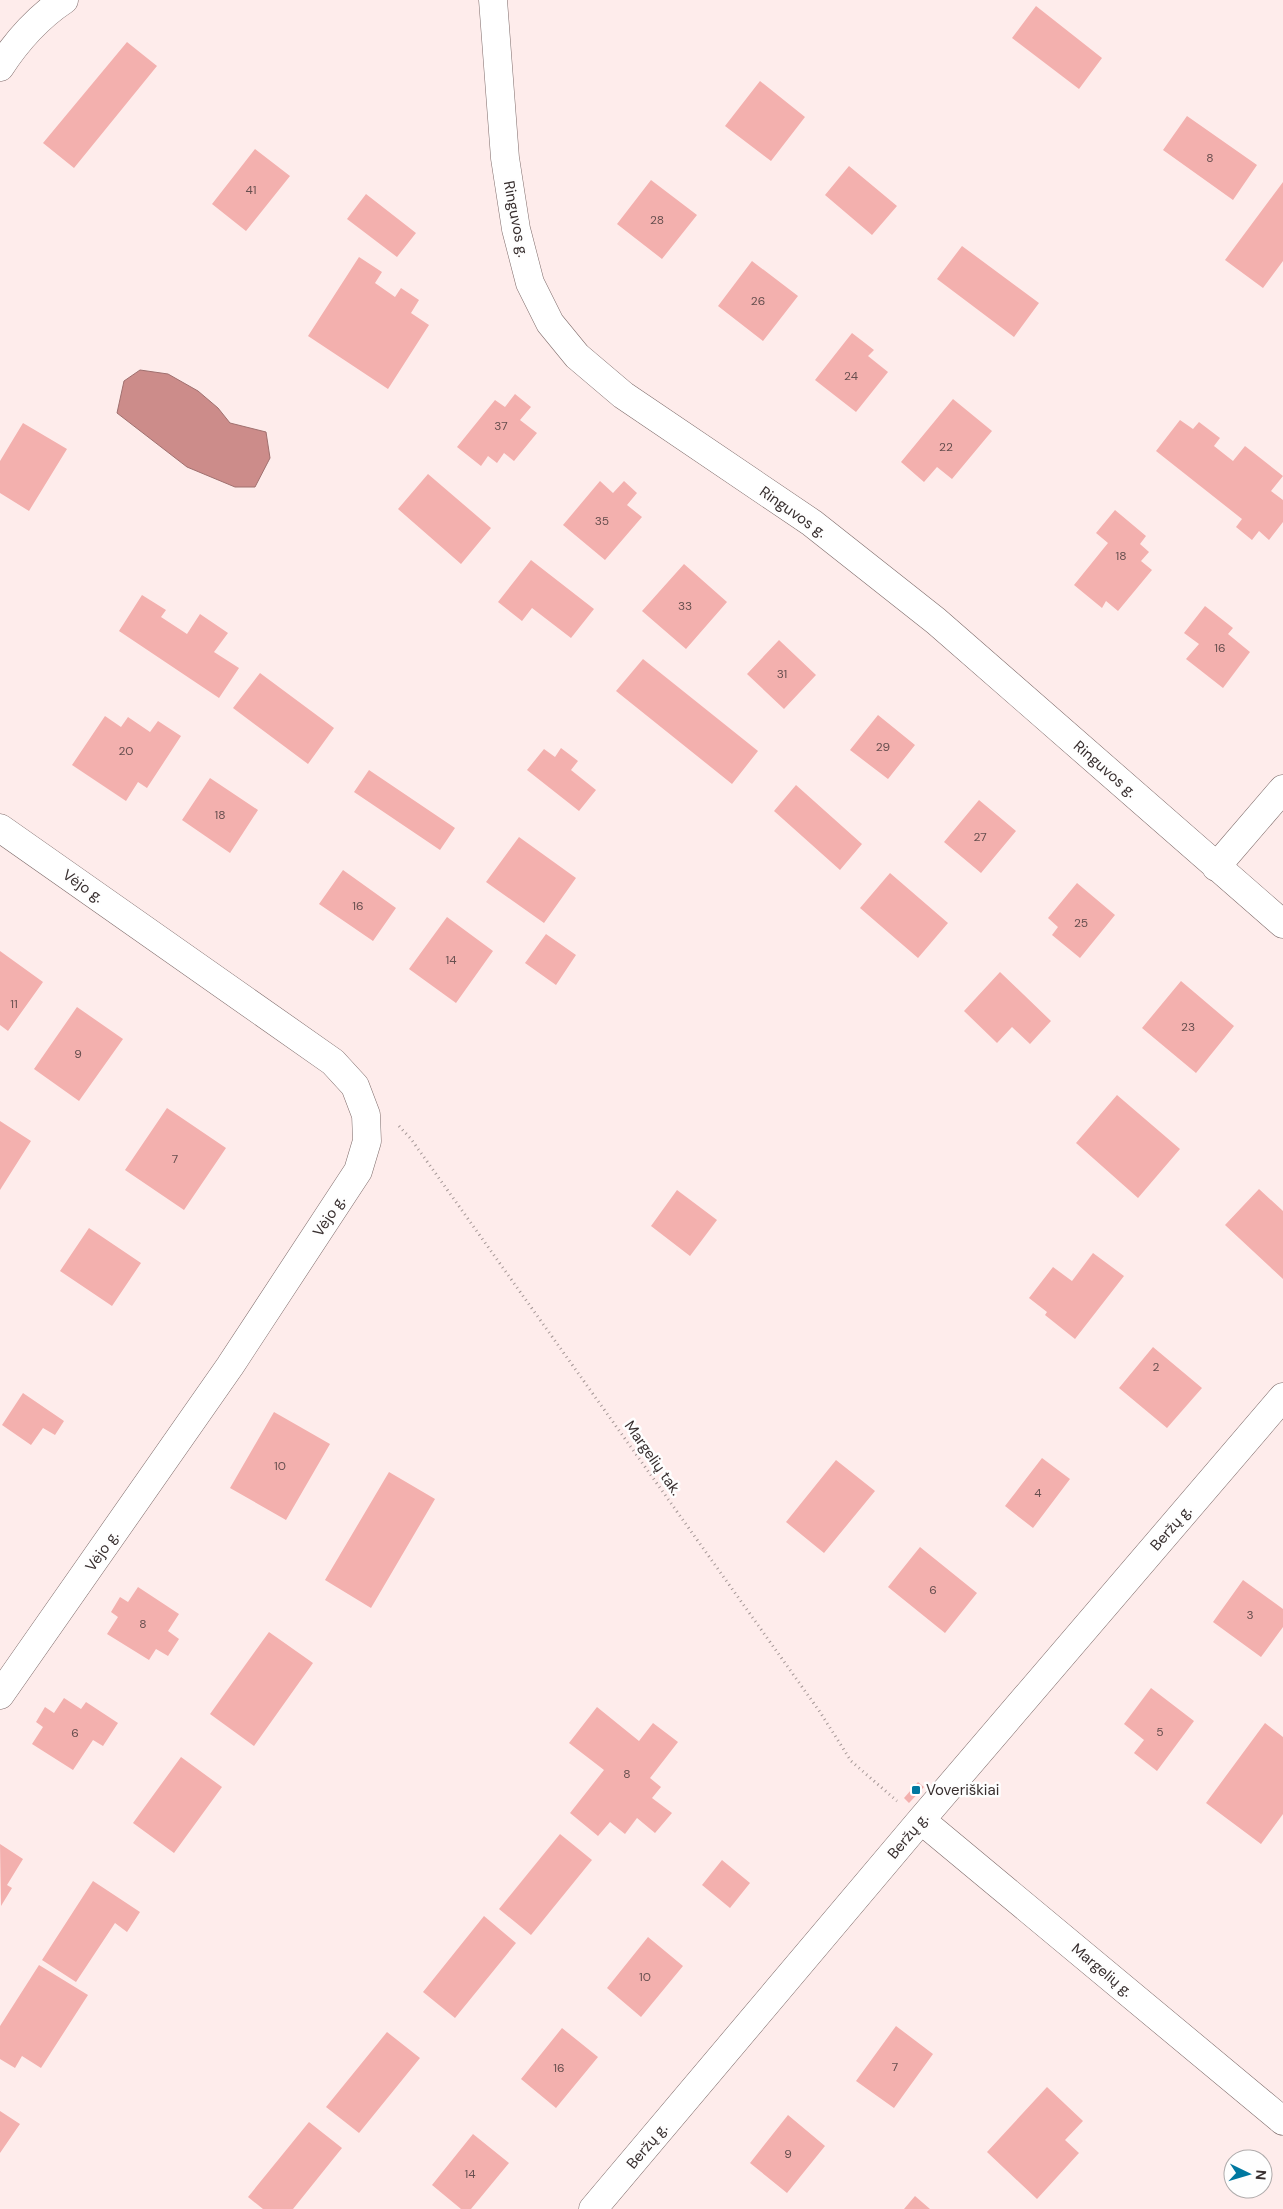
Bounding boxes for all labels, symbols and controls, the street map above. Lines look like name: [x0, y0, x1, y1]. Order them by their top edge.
house number: 8: [1206, 150, 1214, 166]
street label: Ringuvos g.: [499, 179, 533, 259]
house number: 41: [245, 182, 257, 198]
house number: 28: [650, 212, 664, 228]
house number: 26: [751, 293, 765, 309]
house number: 24: [844, 368, 858, 384]
house number: 37: [494, 418, 508, 434]
house number: 22: [939, 439, 953, 455]
street label: Ringuvos g.: [756, 482, 830, 542]
house number: 35: [595, 513, 609, 529]
house number: 18: [1115, 548, 1127, 564]
house number: 33: [678, 598, 692, 614]
house number: 16: [1214, 640, 1226, 656]
house number: 31: [777, 666, 787, 682]
street label: Ringuvos g.: [1069, 736, 1141, 802]
house number: 29: [876, 739, 890, 755]
house number: 20: [118, 743, 134, 759]
house number: 18: [214, 807, 226, 823]
house number: 27: [973, 829, 987, 845]
street label: Vėjo g.: [59, 865, 107, 907]
house number: 16: [352, 898, 364, 914]
house number: 25: [1074, 915, 1088, 931]
house number: 14: [445, 952, 457, 968]
house number: 11: [10, 996, 18, 1012]
house number: 23: [1181, 1019, 1195, 1035]
house number: 9: [74, 1046, 82, 1062]
house number: 7: [172, 1151, 178, 1167]
street label: Vėjo g.: [308, 1191, 350, 1241]
house number: 2: [1153, 1359, 1160, 1375]
street label: Margelių tak.: [620, 1417, 686, 1499]
house number: 10: [274, 1458, 286, 1474]
house number: 4: [1034, 1485, 1042, 1501]
street label: Beržų g.: [1146, 1501, 1196, 1555]
street label: Vėjo g.: [81, 1527, 123, 1575]
house number: 6: [929, 1582, 937, 1598]
house number: 3: [1246, 1607, 1254, 1623]
house number: 8: [139, 1616, 147, 1632]
house number: 5: [1156, 1724, 1164, 1740]
house number: 6: [71, 1725, 79, 1741]
house number: 8: [623, 1766, 631, 1782]
place label: Voveriškiai: [926, 1780, 999, 1800]
marker: Voveriškiai: [910, 1784, 922, 1796]
street label: Beržų g.: [883, 1809, 933, 1863]
street label: Margelių g.: [1067, 1939, 1137, 2001]
house number: 10: [639, 1969, 651, 1985]
house number: 7: [892, 2059, 898, 2075]
house number: 16: [553, 2060, 565, 2076]
street label: Beržų g.: [622, 2119, 672, 2173]
house number: 9: [784, 2146, 792, 2162]
north arrow: [1223, 2149, 1273, 2199]
house number: 14: [464, 2166, 476, 2182]
text: N: [1252, 2169, 1270, 2181]

